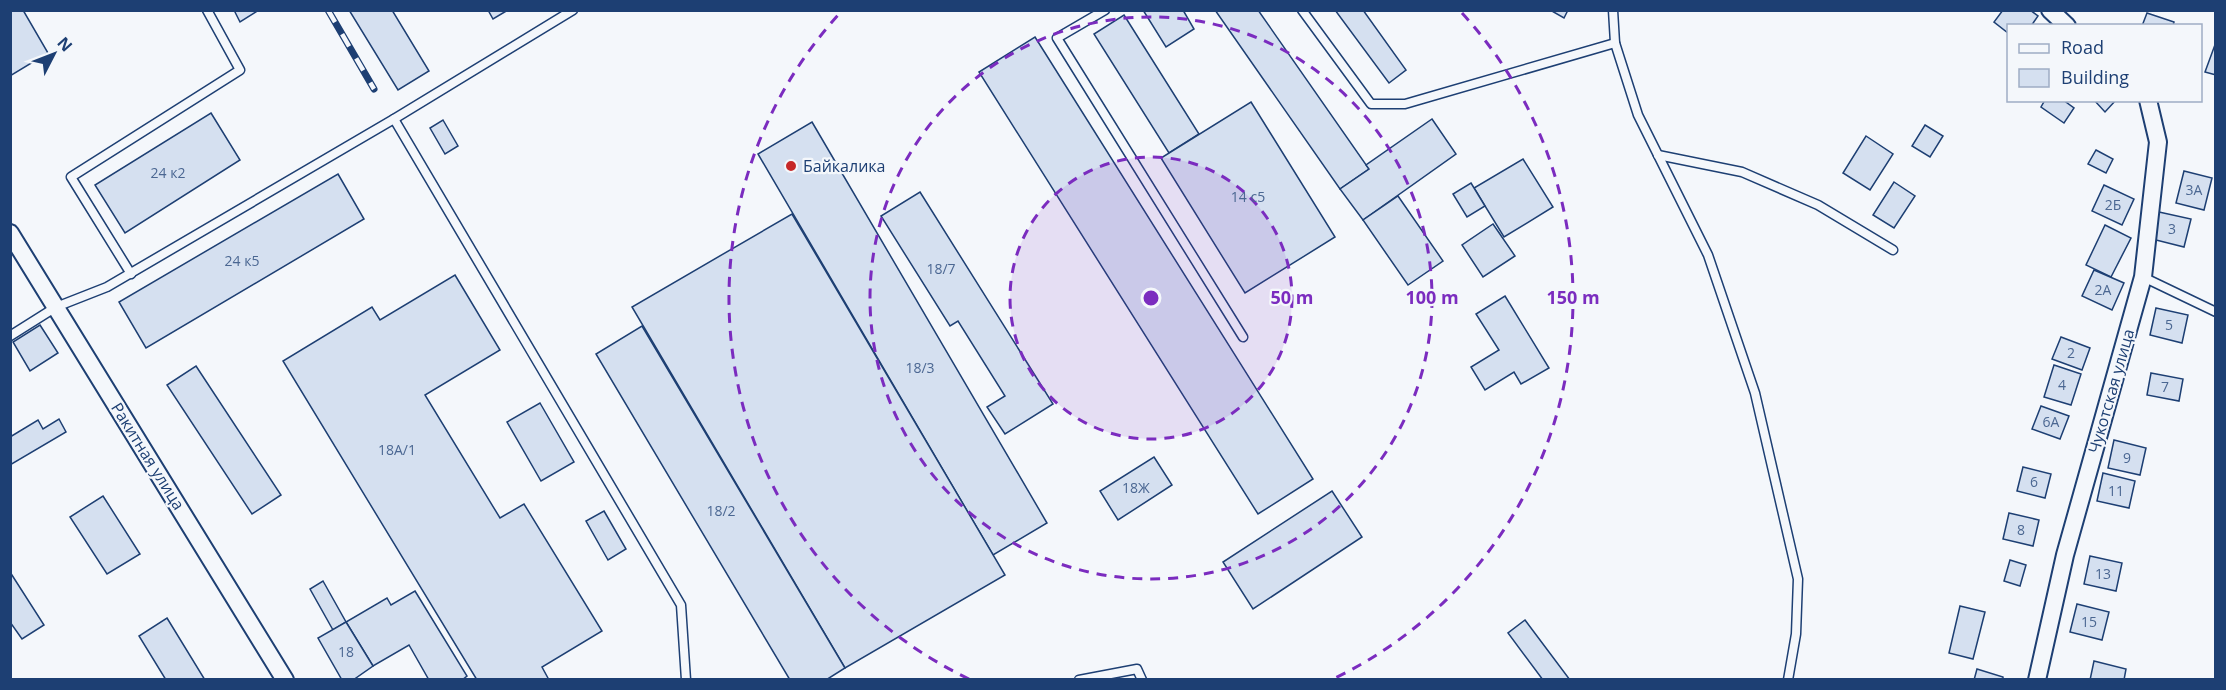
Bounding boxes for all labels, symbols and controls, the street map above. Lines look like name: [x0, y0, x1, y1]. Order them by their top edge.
north arrow: [24, 24, 84, 84]
legend: [2007, 24, 2202, 102]
text: N: [53, 32, 78, 56]
text: Road: [2061, 35, 2104, 59]
text: Building: [2061, 65, 2129, 89]
place label: Байкалика: [803, 155, 886, 177]
marker: Байкалика: [784, 159, 798, 173]
house number: 24 к2: [151, 163, 185, 182]
house number: 3А: [2186, 180, 2203, 199]
house number: 14 с5: [1231, 187, 1265, 206]
house number: 2Б: [2105, 195, 2121, 214]
house number: 3: [2168, 219, 2176, 238]
house number: 24 к5: [225, 251, 259, 270]
house number: 18/7: [926, 259, 956, 278]
house number: 2А: [2095, 280, 2112, 299]
text: 50 m: [1271, 285, 1313, 309]
text: 100 m: [1405, 285, 1459, 309]
text: 150 m: [1546, 285, 1600, 309]
centre of rings: [1141, 288, 1161, 308]
house number: 5: [2165, 315, 2173, 334]
street label: Чукотская улица: [2083, 326, 2139, 456]
house number: 2: [2067, 343, 2075, 362]
house number: 18/3: [905, 358, 935, 377]
house number: 4: [2058, 375, 2066, 394]
house number: 7: [2161, 377, 2169, 396]
street label: Ракитная улица: [106, 398, 190, 514]
house number: 6А: [2043, 412, 2060, 431]
house number: 18А/1: [378, 440, 416, 459]
house number: 9: [2123, 448, 2131, 467]
house number: 6: [2030, 472, 2038, 491]
house number: 18Ж: [1122, 478, 1150, 497]
house number: 11: [2108, 481, 2124, 500]
house number: 18/2: [706, 501, 736, 520]
house number: 8: [2017, 520, 2025, 539]
house number: 13: [2095, 564, 2111, 583]
house number: 15: [2081, 612, 2097, 631]
house number: 18: [338, 642, 354, 661]

